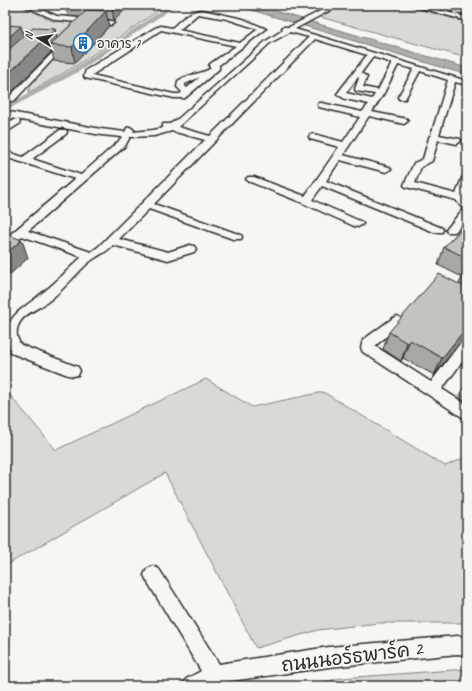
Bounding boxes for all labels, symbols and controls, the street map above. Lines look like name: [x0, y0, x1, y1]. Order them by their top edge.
north arrow: [18, 18, 58, 58]
text: N: [21, 29, 36, 41]
building icon: อาคาร 7: [72, 32, 94, 54]
place label: อาคาร 7: [97, 36, 142, 52]
street label: ถนนนอร์ธพาร์ค 2: [280, 635, 426, 678]

